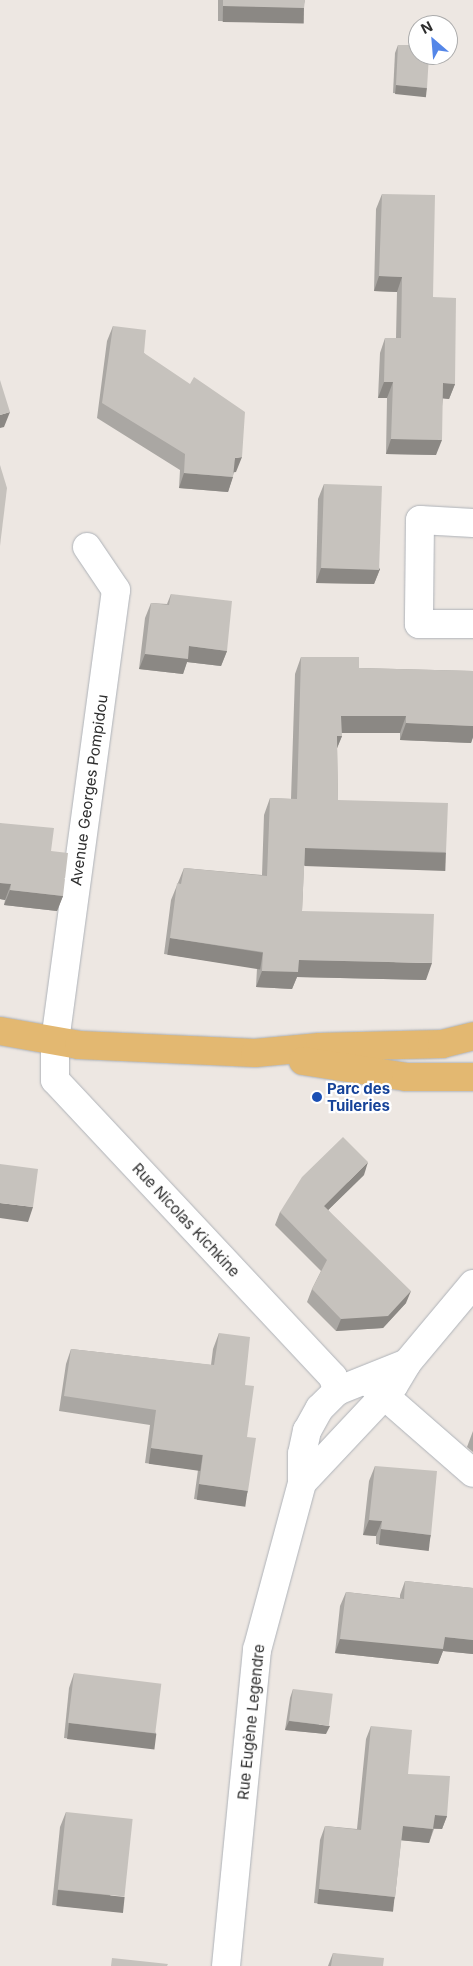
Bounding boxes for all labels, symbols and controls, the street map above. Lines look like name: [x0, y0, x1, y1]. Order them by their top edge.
north arrow: [408, 15, 458, 65]
text: N: [418, 17, 435, 37]
street label: Avenue Georges Pompidou: [67, 693, 111, 887]
place label: Parc des Tuileries: [327, 1079, 390, 1114]
marker: Parc des Tuileries: [311, 1091, 323, 1103]
street label: Rue Nicolas Kichkine: [129, 1159, 243, 1281]
street label: Rue Eugène Legendre: [234, 1643, 268, 1801]

